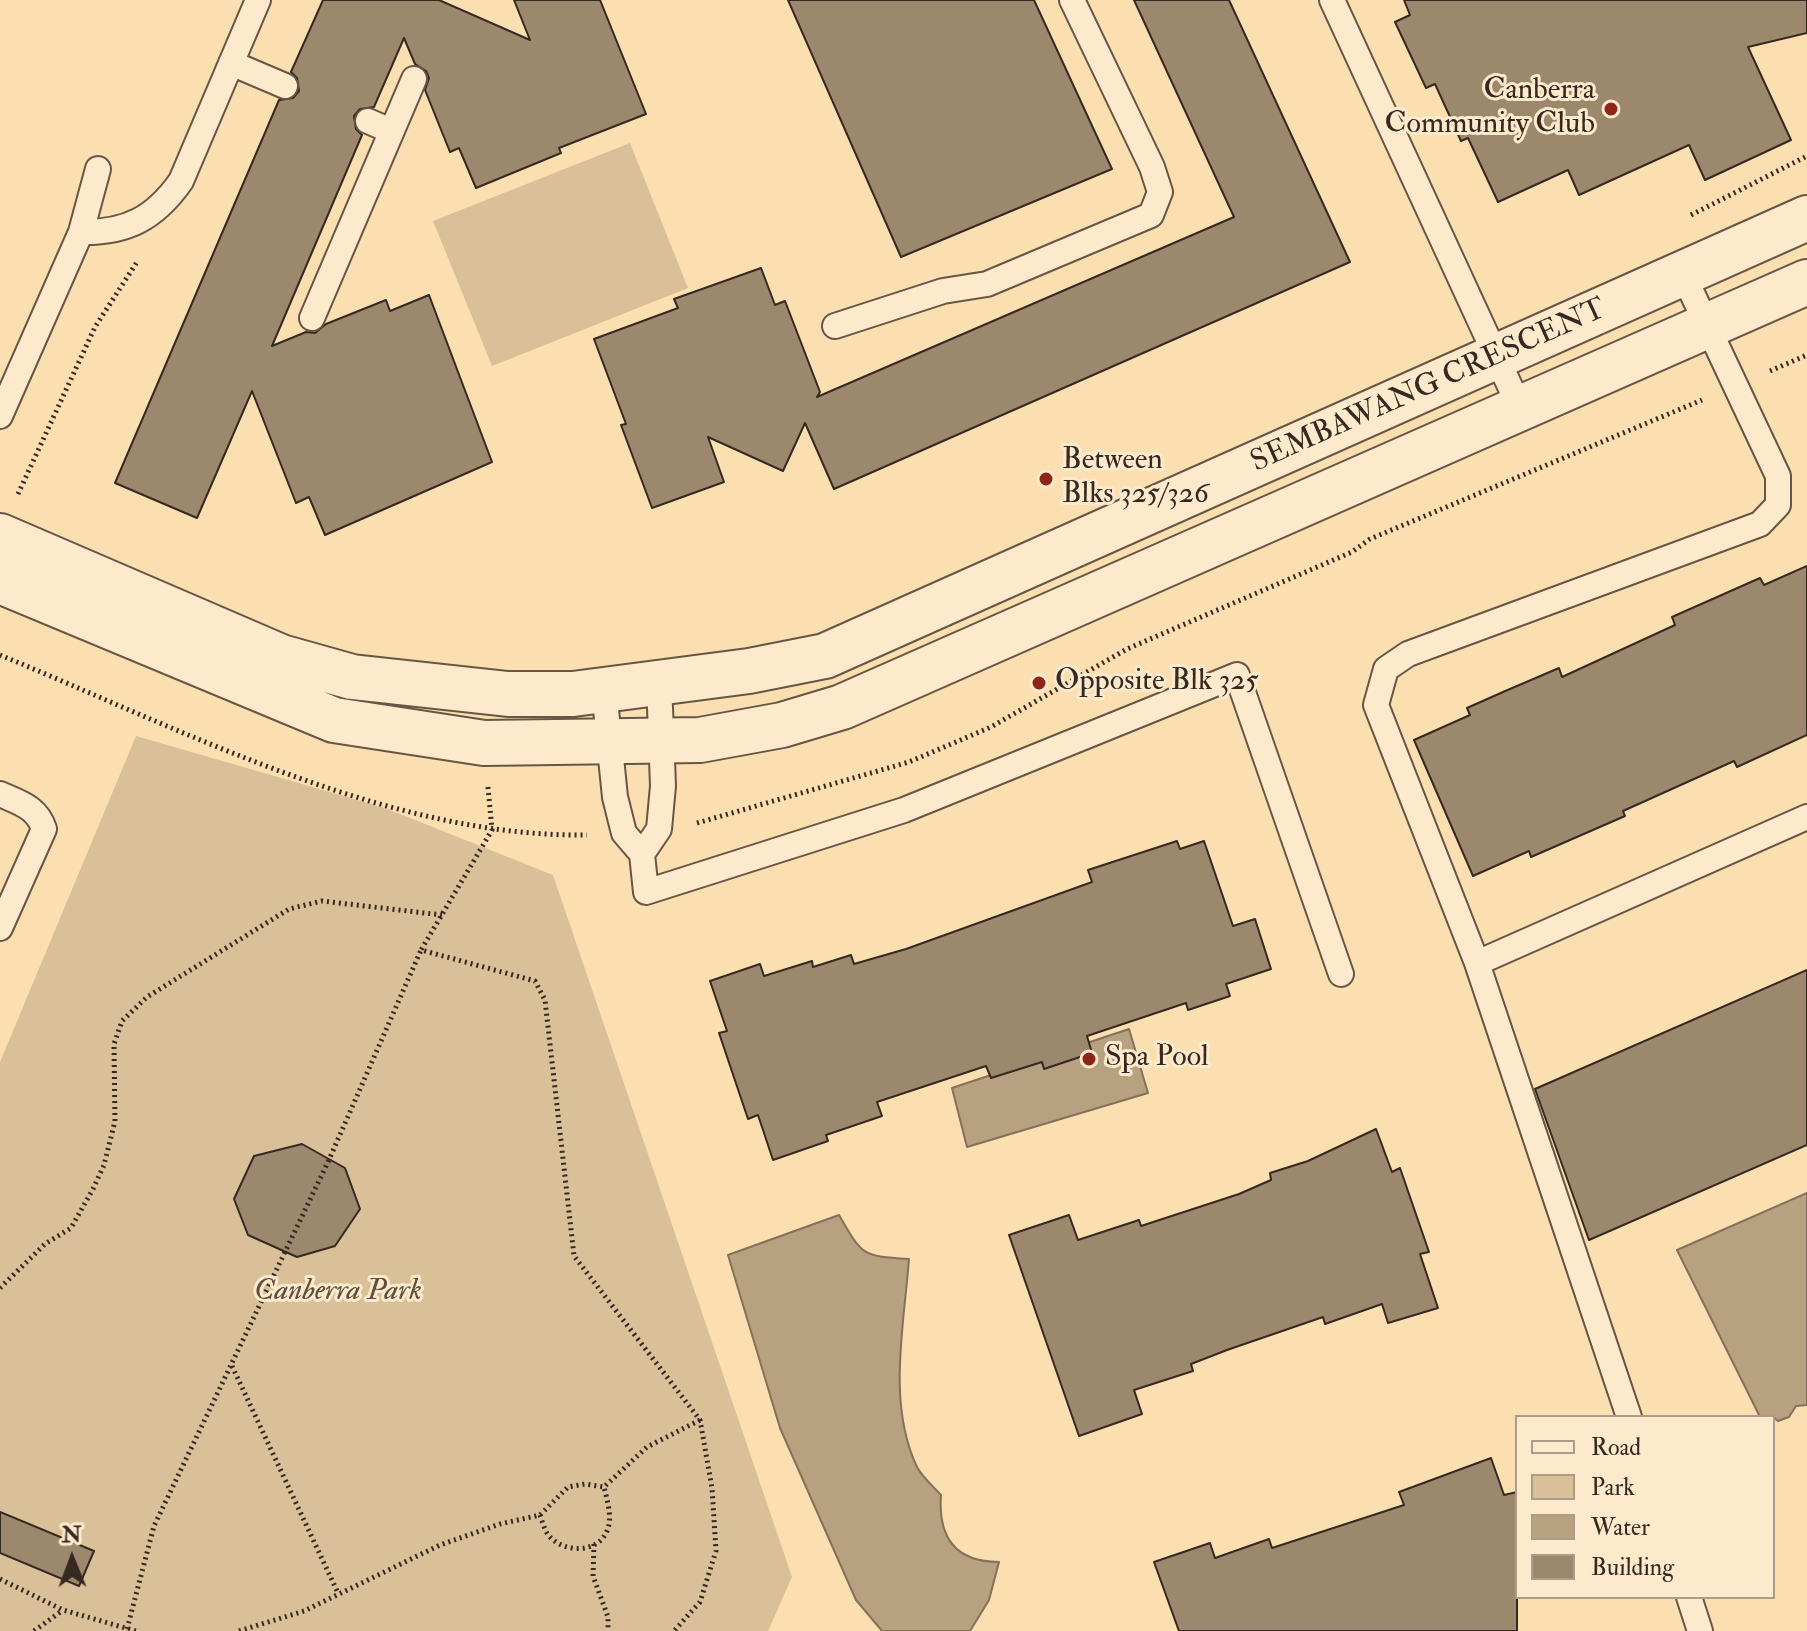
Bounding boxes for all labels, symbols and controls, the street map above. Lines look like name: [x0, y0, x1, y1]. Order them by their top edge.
place label: Canberra Community Club: [1385, 74, 1595, 144]
marker: Canberra Community Club: [1602, 100, 1620, 118]
street label: SEMBAWANG CRESCENT: [1246, 292, 1612, 482]
place label: Between Blks 325/326: [1062, 444, 1209, 514]
marker: Between Blks 325/326: [1037, 470, 1055, 488]
place label: Opposite Blk 325: [1055, 665, 1259, 701]
marker: Opposite Blk 325: [1030, 674, 1048, 692]
place label: Spa Pool: [1105, 1041, 1209, 1077]
marker: Spa Pool: [1080, 1050, 1098, 1068]
park label: Canberra Park: [254, 1275, 422, 1311]
legend: [1515, 1415, 1775, 1599]
text: Road: [1591, 1432, 1641, 1463]
text: Park: [1591, 1472, 1635, 1503]
text: Water: [1591, 1512, 1650, 1543]
north arrow: [32, 1519, 112, 1599]
text: N: [61, 1521, 82, 1549]
text: Building: [1591, 1552, 1674, 1583]

